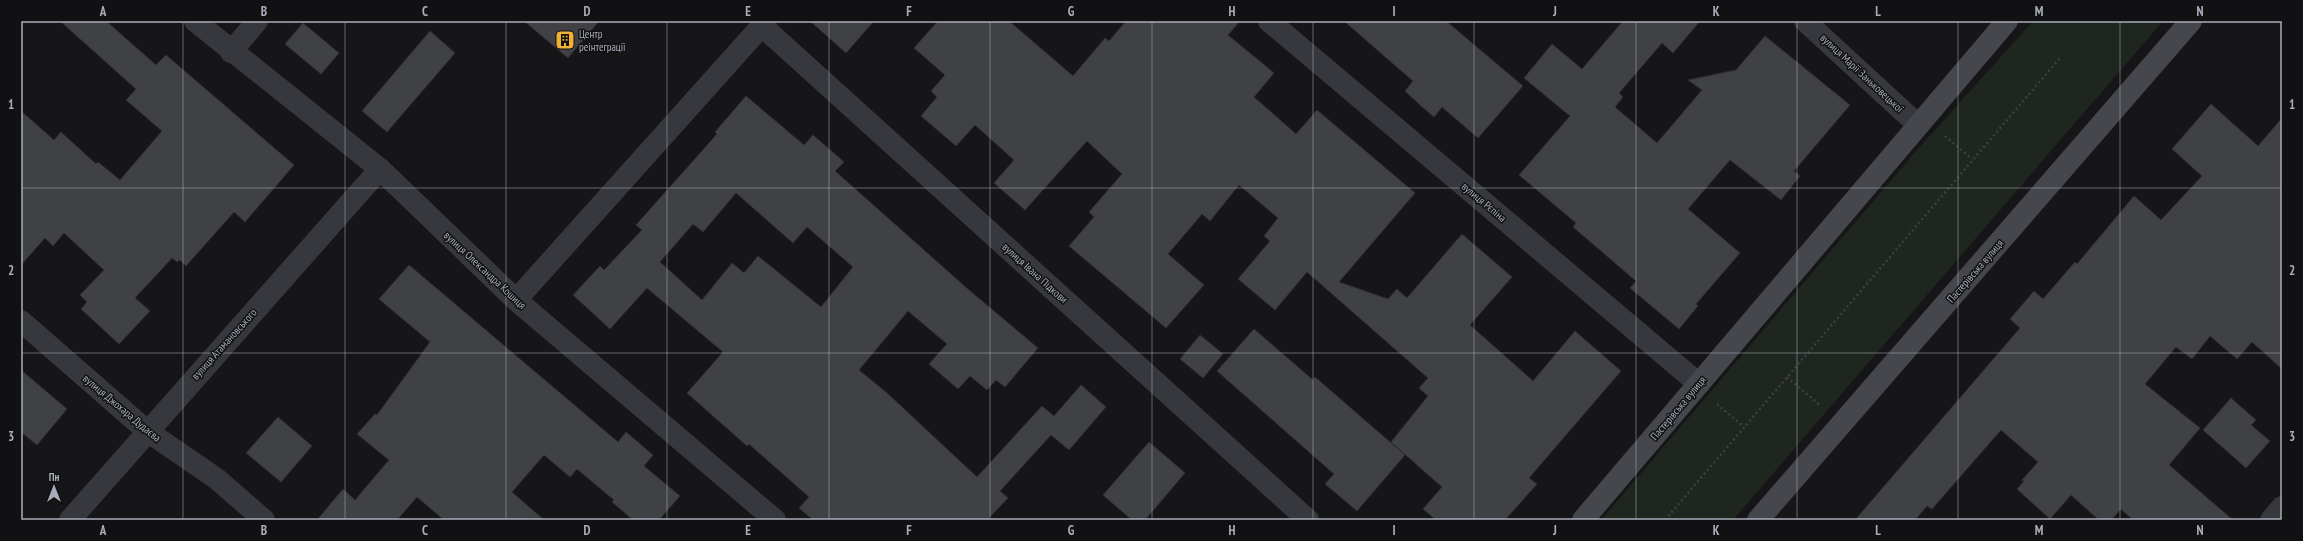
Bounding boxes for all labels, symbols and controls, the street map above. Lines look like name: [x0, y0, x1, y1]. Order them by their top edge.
text: A: [99, 3, 107, 20]
text: B: [261, 3, 267, 20]
text: C: [422, 3, 428, 20]
text: D: [584, 3, 591, 20]
text: E: [745, 3, 751, 20]
text: F: [906, 3, 912, 20]
text: G: [1068, 3, 1075, 20]
text: H: [1229, 3, 1236, 20]
text: I: [1392, 3, 1396, 20]
text: J: [1552, 3, 1557, 20]
text: K: [1713, 3, 1720, 20]
text: L: [1875, 3, 1881, 20]
text: M: [2035, 3, 2044, 20]
text: N: [2196, 3, 2204, 20]
place label: Центр реінтеграції: [579, 27, 626, 54]
building icon: Центр реінтеграції: [554, 29, 576, 51]
street label: вулиця Марії Заньковецької: [1817, 31, 1907, 116]
text: 1: [8, 96, 14, 113]
text: 1: [2289, 96, 2295, 113]
street label: вулиця Рєпіна: [1459, 179, 1509, 225]
street label: вулиця Олександра Кошиця: [441, 228, 529, 312]
street label: Пастерівська вулиця: [1944, 236, 2006, 306]
street label: вулиця Івана Підкови: [999, 240, 1071, 306]
text: 2: [8, 262, 14, 279]
text: 2: [2289, 262, 2295, 279]
street label: вулиця Атамановського: [188, 305, 260, 382]
street label: вулиця Джохара Дудаєва: [80, 371, 164, 445]
street label: Пастерівська вулиця: [1647, 373, 1709, 443]
text: 3: [8, 428, 14, 445]
text: 3: [2289, 428, 2295, 445]
north arrow: [34, 467, 74, 507]
text: Пн: [49, 470, 59, 484]
text: A: [99, 522, 107, 539]
text: B: [261, 522, 267, 539]
text: C: [422, 522, 428, 539]
text: D: [584, 522, 591, 539]
text: E: [745, 522, 751, 539]
text: F: [906, 522, 912, 539]
text: G: [1068, 522, 1075, 539]
text: H: [1229, 522, 1236, 539]
text: I: [1392, 522, 1396, 539]
text: J: [1552, 522, 1557, 539]
text: K: [1713, 522, 1720, 539]
text: L: [1875, 522, 1881, 539]
text: M: [2035, 522, 2044, 539]
text: N: [2196, 522, 2204, 539]

